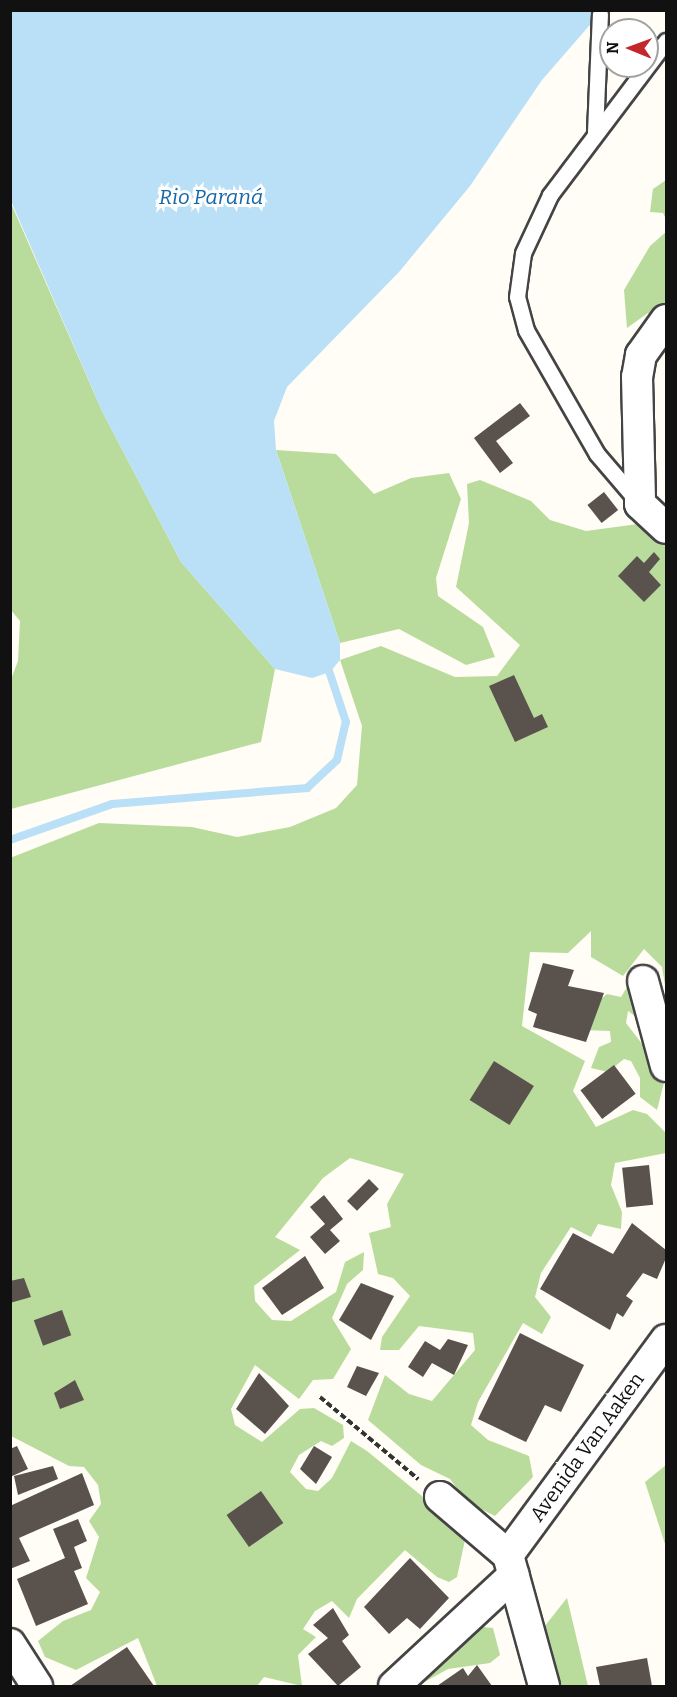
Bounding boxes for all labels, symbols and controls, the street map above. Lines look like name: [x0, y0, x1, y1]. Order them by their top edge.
north arrow: [599, 18, 659, 78]
text: N: [603, 41, 622, 54]
water label: Rio Paraná: [159, 184, 263, 210]
street label: Avenida Van Aaken: [525, 1368, 649, 1526]

